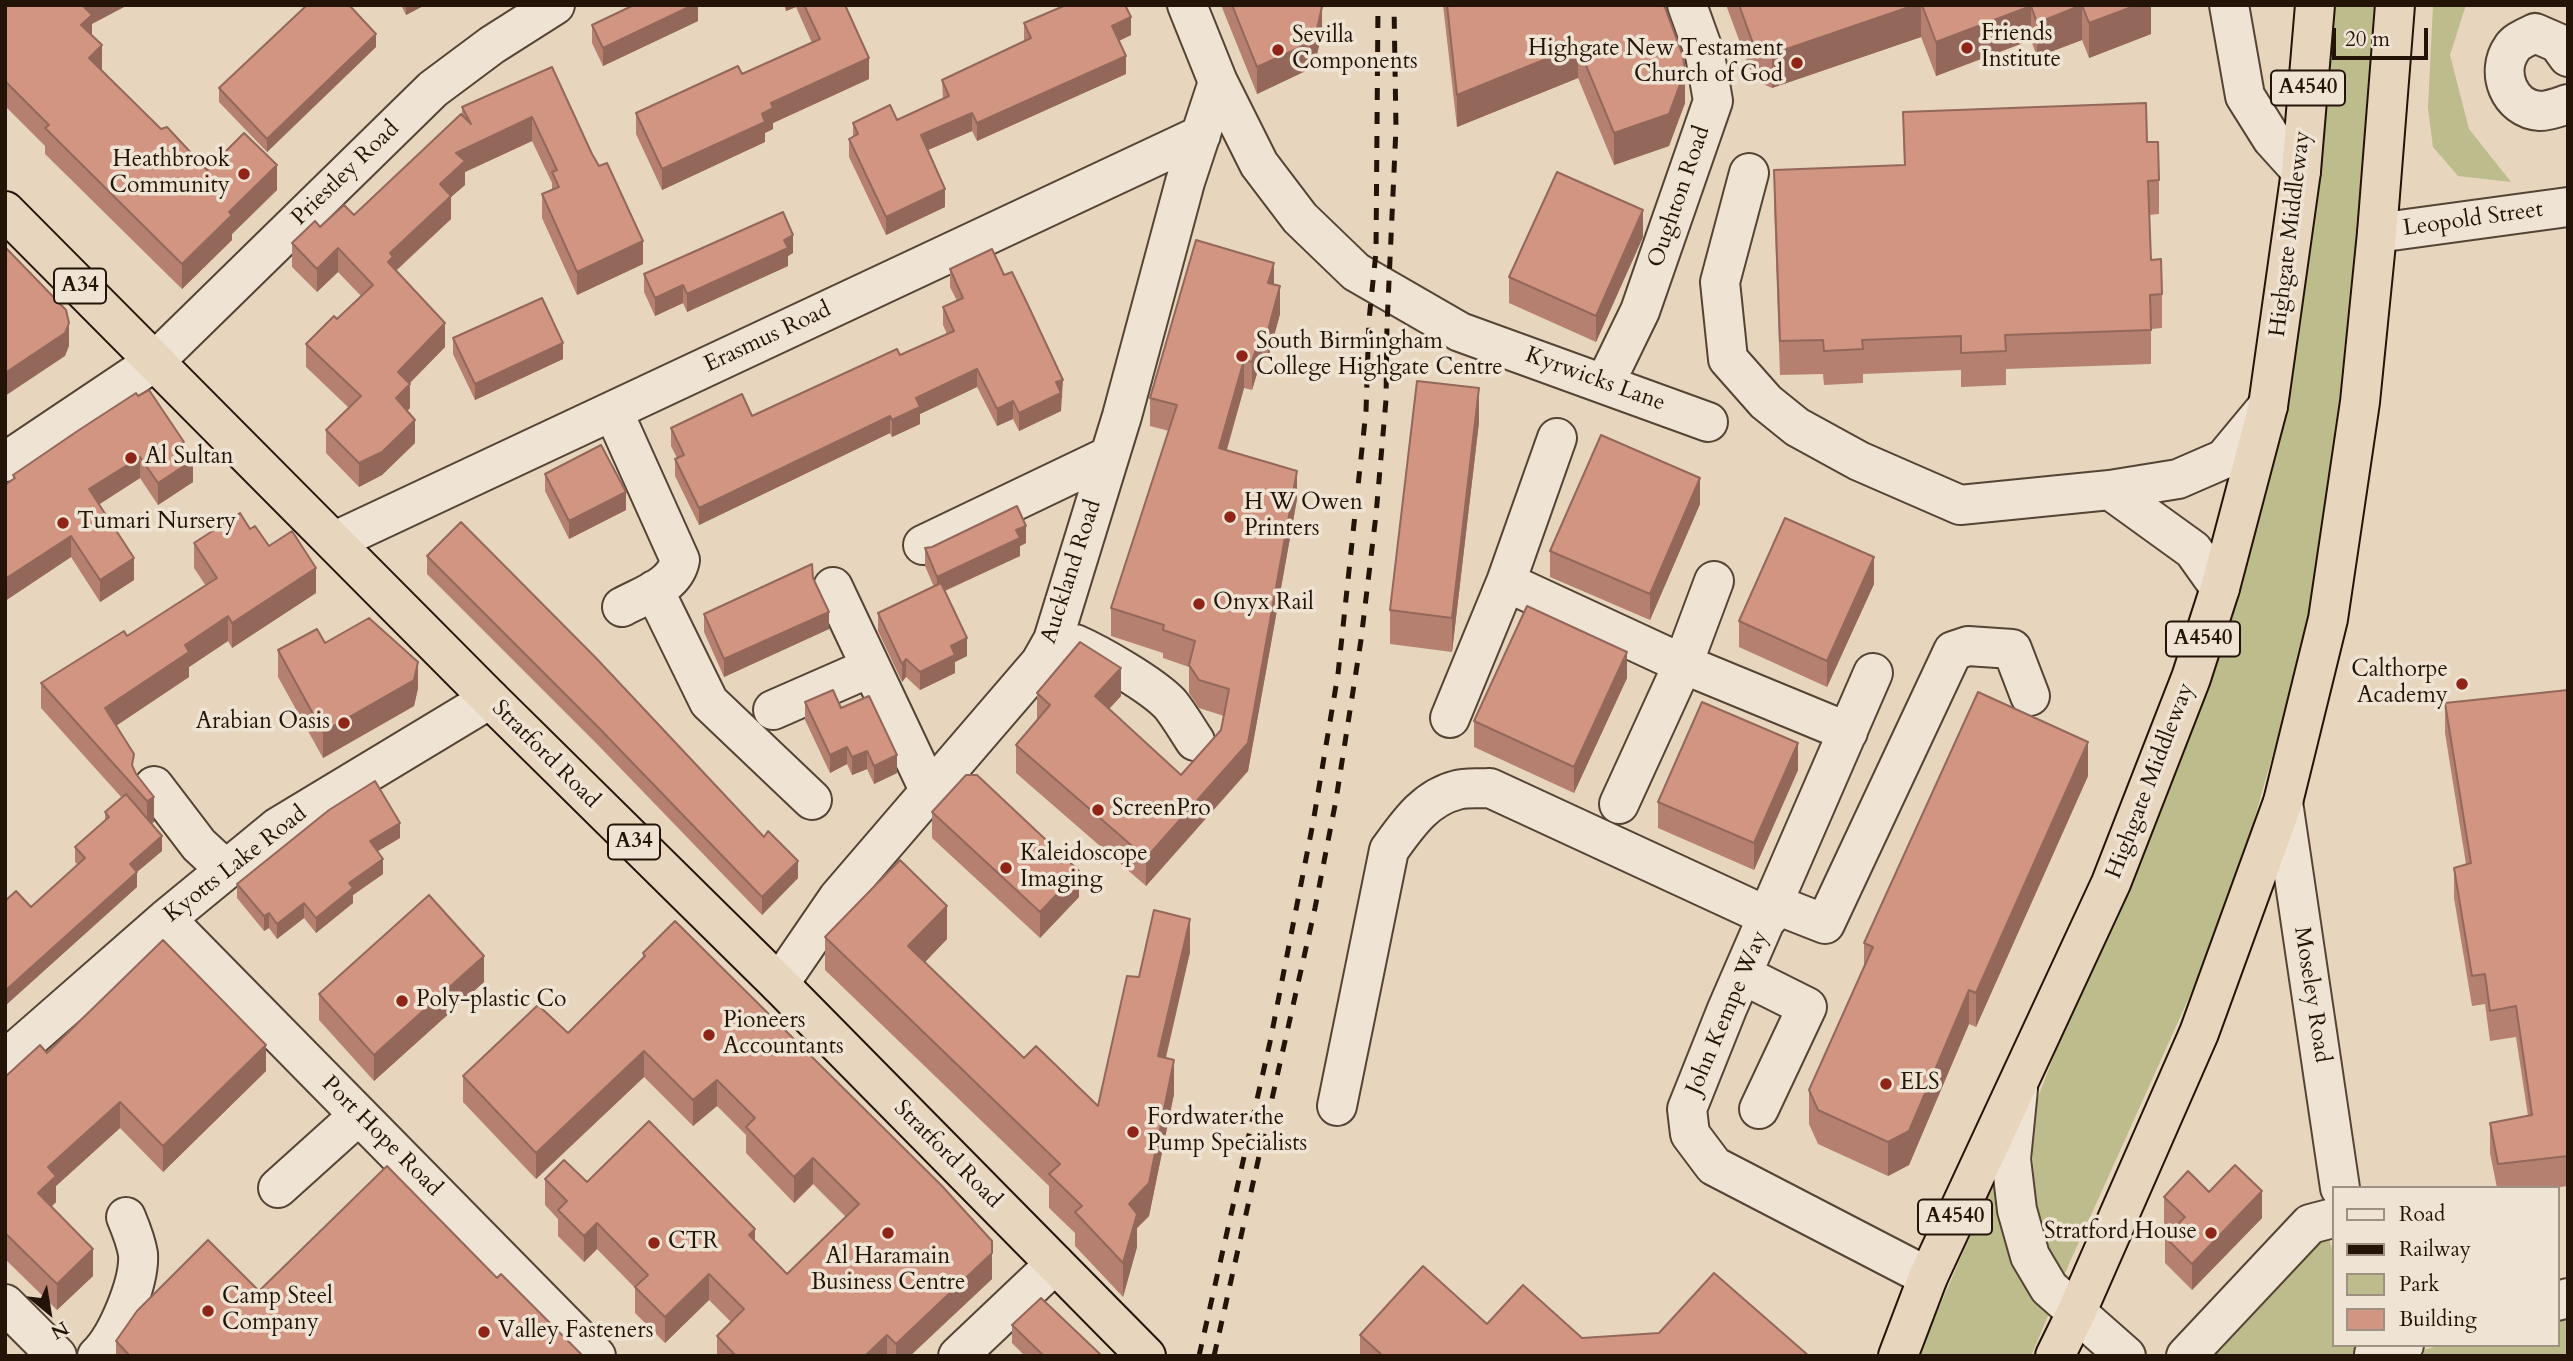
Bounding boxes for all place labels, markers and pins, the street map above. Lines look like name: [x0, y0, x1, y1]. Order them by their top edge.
place label: Friends Institute: [1981, 21, 2061, 75]
place label: Sevilla Components: [1292, 23, 1418, 77]
place label: Highgate New Testament Church of God: [1528, 36, 1783, 90]
marker: Friends Institute: [1959, 40, 1975, 56]
marker: Sevilla Components: [1270, 42, 1286, 58]
marker: Highgate New Testament Church of God: [1789, 55, 1805, 71]
place label: Heathbrook Community: [109, 147, 230, 201]
marker: Heathbrook Community: [236, 166, 252, 182]
place label: South Birmingham College Highgate Centre: [1256, 329, 1503, 383]
marker: South Birmingham College Highgate Centre: [1234, 348, 1250, 364]
place label: Al Sultan: [145, 444, 234, 472]
marker: Al Sultan: [123, 450, 139, 466]
place label: H W Owen Printers: [1244, 490, 1363, 544]
place label: Tumari Nursery: [77, 509, 236, 537]
marker: H W Owen Printers: [1222, 509, 1238, 525]
marker: Tumari Nursery: [55, 515, 71, 531]
place label: Onyx Rail: [1213, 590, 1314, 618]
marker: Onyx Rail: [1191, 596, 1207, 612]
place label: Calthorpe Academy: [2351, 657, 2448, 711]
marker: Calthorpe Academy: [2454, 676, 2470, 692]
place label: Arabian Oasis: [196, 709, 330, 737]
marker: Arabian Oasis: [336, 715, 352, 731]
place label: ScreenPro: [1112, 796, 1211, 824]
marker: ScreenPro: [1090, 802, 1106, 818]
place label: Kaleidoscope Imaging: [1020, 841, 1148, 895]
marker: Kaleidoscope Imaging: [998, 860, 1014, 876]
place label: Poly-plastic Co: [416, 987, 566, 1015]
marker: Poly-plastic Co: [394, 993, 410, 1009]
place label: Pioneers Accountants: [723, 1008, 844, 1062]
marker: Pioneers Accountants: [701, 1027, 717, 1043]
place label: ELS: [1900, 1070, 1940, 1098]
marker: ELS: [1878, 1076, 1894, 1092]
place label: Fordwater the Pump Specialists: [1147, 1105, 1307, 1159]
marker: Fordwater the Pump Specialists: [1125, 1124, 1141, 1140]
place label: Stratford House: [2044, 1219, 2197, 1247]
marker: Al Haramain Business Centre: [880, 1225, 896, 1241]
marker: Stratford House: [2203, 1225, 2219, 1241]
place label: CTR: [668, 1229, 718, 1257]
marker: CTR: [646, 1235, 662, 1251]
place label: Al Haramain Business Centre: [811, 1244, 965, 1298]
place label: Camp Steel Company: [222, 1284, 333, 1338]
marker: Camp Steel Company: [200, 1303, 216, 1319]
place label: Valley Fasteners: [498, 1318, 653, 1346]
marker: Valley Fasteners: [476, 1324, 492, 1340]

